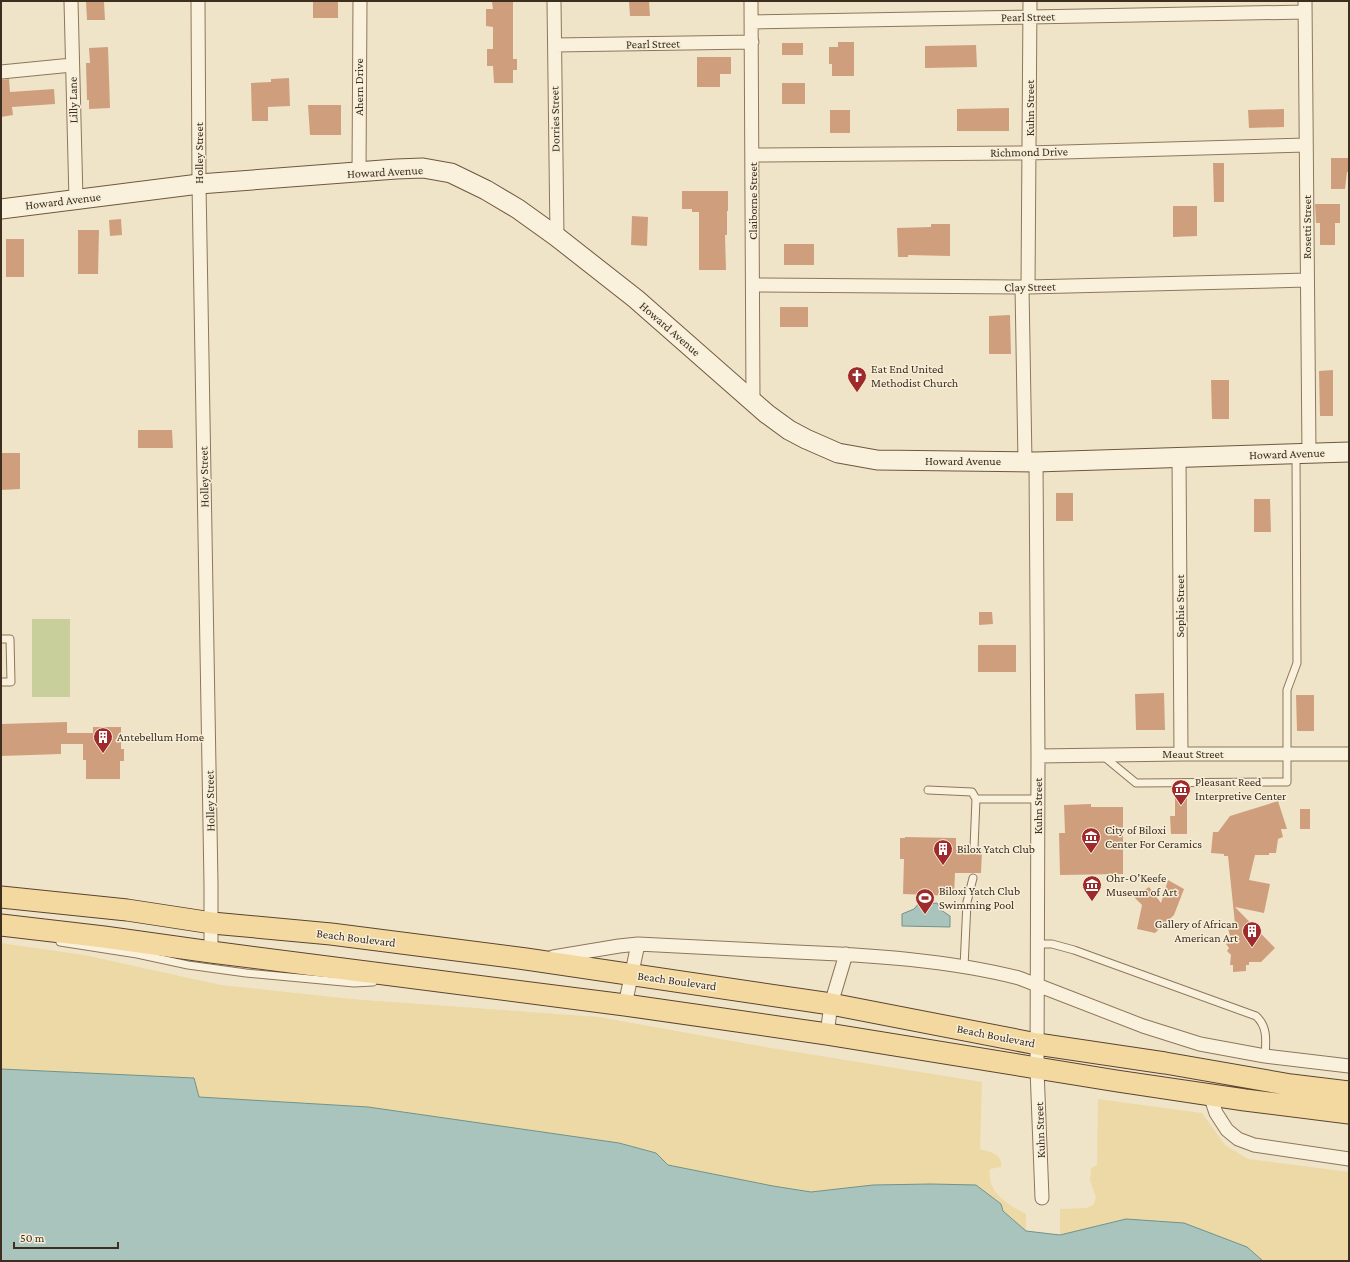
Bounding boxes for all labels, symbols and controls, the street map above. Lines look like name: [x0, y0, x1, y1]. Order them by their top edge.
street label: Pearl Street: [1001, 10, 1056, 24]
street label: Pearl Street: [626, 37, 681, 51]
street label: Ahern Drive: [352, 58, 366, 116]
street label: Lilly Lane: [66, 77, 80, 123]
street label: Kuhn Street: [1023, 79, 1037, 136]
street label: Dorries Street: [547, 85, 563, 152]
street label: Holley Street: [192, 121, 206, 184]
street label: Richmond Drive: [990, 144, 1068, 160]
street label: Claiborne Street: [746, 161, 760, 240]
street label: Howard Avenue: [347, 163, 423, 181]
street label: Howard Avenue: [24, 189, 102, 213]
street label: Rosetti Street: [1300, 194, 1314, 259]
street label: Clay Street: [1004, 280, 1057, 294]
street label: Howard Avenue: [637, 299, 703, 359]
place label: Eat End United Methodist Church: [871, 362, 959, 390]
church icon: Eat End United Methodist Church: [846, 365, 868, 393]
street label: Holley Street: [196, 445, 212, 508]
street label: Howard Avenue: [1249, 446, 1325, 462]
street label: Howard Avenue: [925, 454, 1001, 468]
street label: Sophie Street: [1173, 573, 1187, 638]
building icon: Antebellum Home: [92, 726, 114, 754]
place label: Antebellum Home: [117, 730, 204, 744]
street label: Meaut Street: [1162, 747, 1225, 761]
street label: Holley Street: [202, 769, 218, 832]
place label: Pleasant Reed Interpretive Center: [1195, 775, 1287, 803]
street label: Kuhn Street: [1031, 777, 1045, 834]
museum icon: Pleasant Reed Interpretive Center: [1170, 778, 1192, 806]
place label: City of Biloxi Center For Ceramics: [1105, 823, 1202, 851]
museum icon: City of Biloxi Center For Ceramics: [1080, 826, 1102, 854]
building icon: Bilox Yatch Club: [932, 838, 954, 866]
place label: Bilox Yatch Club: [957, 842, 1035, 856]
place label: Ohr-O’Keefe Museum of Art: [1106, 871, 1178, 899]
museum icon: Ohr-O’Keefe Museum of Art: [1081, 874, 1103, 902]
place label: Biloxi Yatch Club Swimming Pool: [939, 884, 1020, 912]
sports icon: Biloxi Yatch Club Swimming Pool: [914, 887, 936, 915]
place label: Gallery of African American Art: [1155, 917, 1239, 945]
building icon: Gallery of African American Art: [1241, 920, 1263, 948]
street label: Beach Boulevard: [316, 926, 397, 950]
street label: Beach Boulevard: [637, 969, 718, 994]
street label: Beach Boulevard: [956, 1022, 1037, 1051]
street label: Kuhn Street: [1032, 1101, 1048, 1158]
scale bar: [14, 1224, 118, 1250]
text: 50 m: [20, 1231, 45, 1245]

